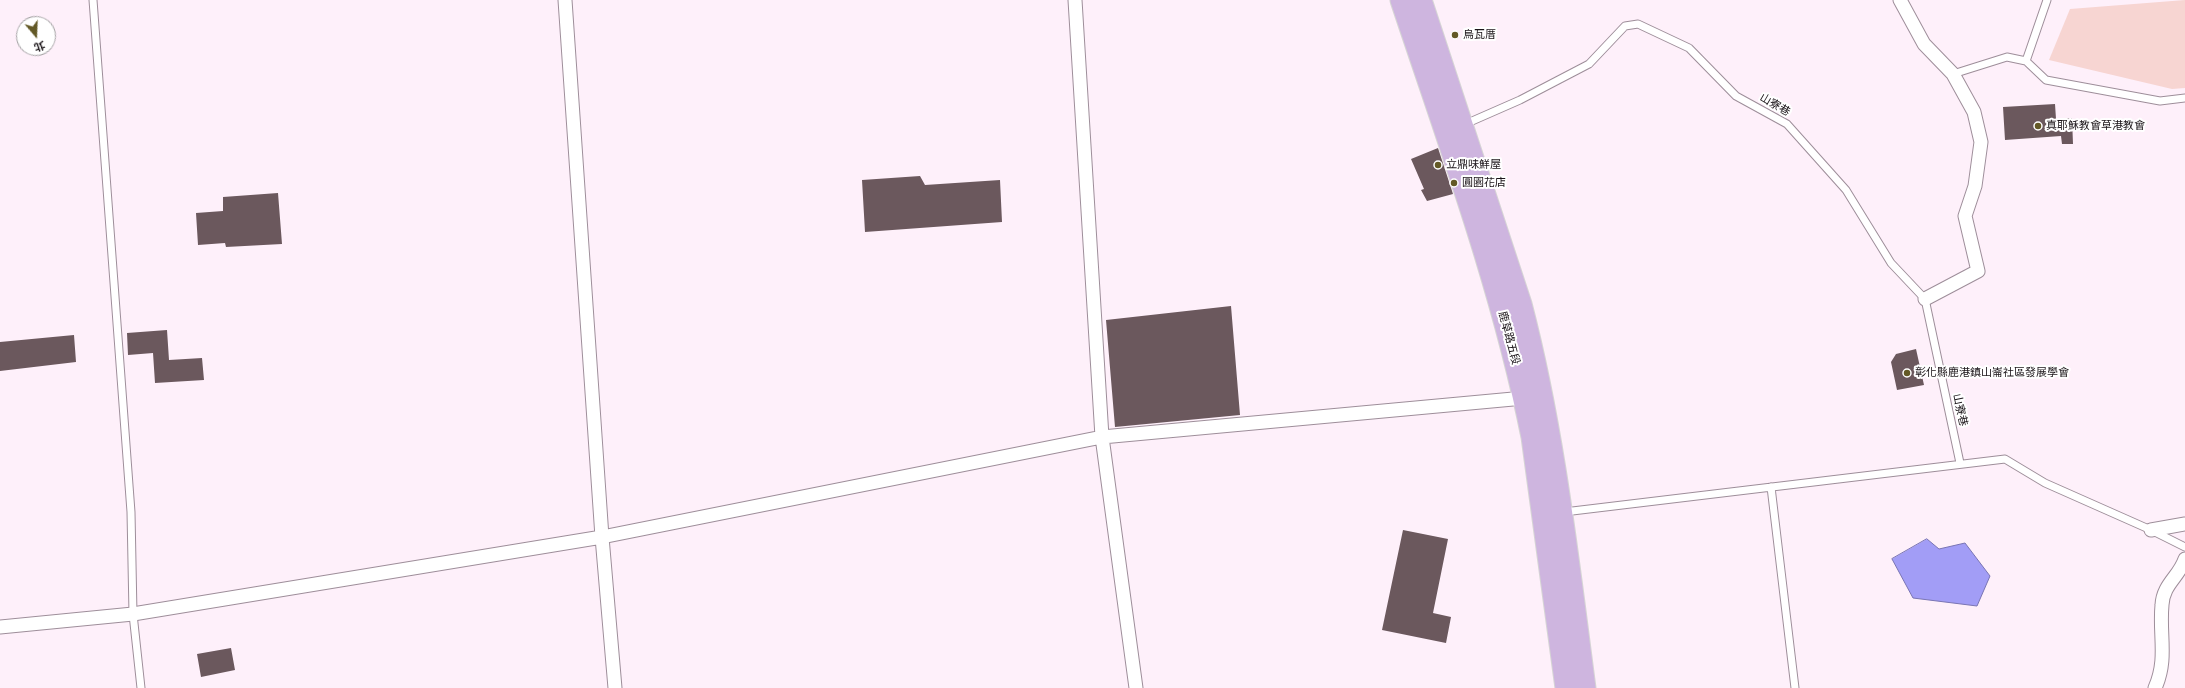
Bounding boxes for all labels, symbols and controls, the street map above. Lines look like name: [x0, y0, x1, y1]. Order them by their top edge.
north arrow: [16, 16, 56, 56]
place label: 烏瓦厝: [1463, 28, 1496, 42]
marker: 烏瓦厝: [1450, 30, 1460, 40]
text: 北: [32, 38, 47, 55]
street label: 山寮巷: [1757, 91, 1793, 119]
place label: 真耶穌教會草港教會: [2046, 119, 2145, 133]
marker: 真耶穌教會草港教會: [2033, 121, 2043, 131]
place label: 立鼎味鮮屋: [1446, 158, 1501, 172]
marker: 立鼎味鮮屋: [1433, 160, 1443, 170]
place label: 圓園花店: [1462, 176, 1506, 190]
marker: 圓園花店: [1449, 178, 1459, 188]
street label: 鹿草路五段: [1496, 310, 1522, 366]
place label: 彰化縣鹿港鎮山崙社區發展學會: [1915, 366, 2069, 380]
marker: 彰化縣鹿港鎮山崙社區發展學會: [1902, 368, 1912, 378]
street label: 山寮巷: [1950, 392, 1970, 428]

